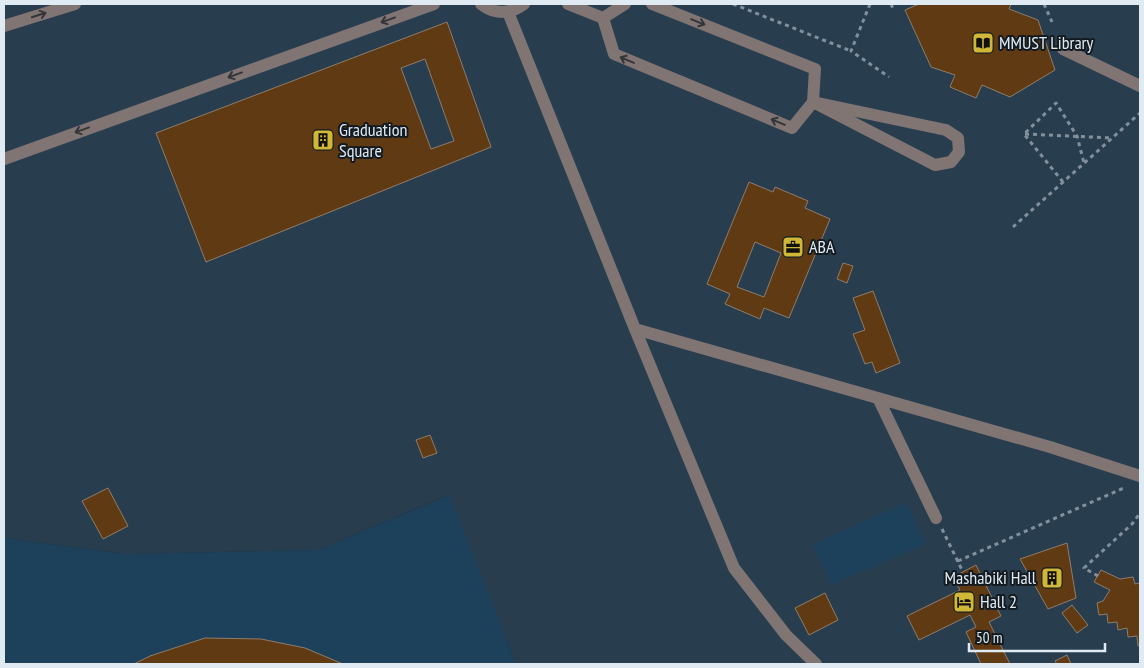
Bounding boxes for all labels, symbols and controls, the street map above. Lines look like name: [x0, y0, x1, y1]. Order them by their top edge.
one-way arrow: [31, 10, 46, 19]
one-way arrow: [381, 16, 397, 25]
one-way arrow: [689, 18, 705, 27]
library icon: MMUST Library: [971, 31, 995, 55]
place label: MMUST Library: [999, 31, 1094, 54]
one-way arrow: [620, 54, 635, 63]
one-way arrow: [228, 71, 244, 80]
one-way arrow: [770, 117, 785, 126]
place label: Graduation Square: [339, 118, 407, 162]
one-way arrow: [75, 126, 91, 135]
building icon: Graduation Square: [311, 128, 335, 152]
office icon: ABA: [781, 235, 805, 259]
place label: ABA: [809, 235, 835, 258]
place label: Mashabiki Hall: [944, 566, 1037, 589]
building icon: Mashabiki Hall: [1040, 566, 1064, 590]
hotel icon: Hall 2: [952, 590, 976, 614]
place label: Hall 2: [980, 590, 1017, 613]
scale bar: [969, 620, 1105, 652]
text: 50 m: [976, 628, 1002, 647]

